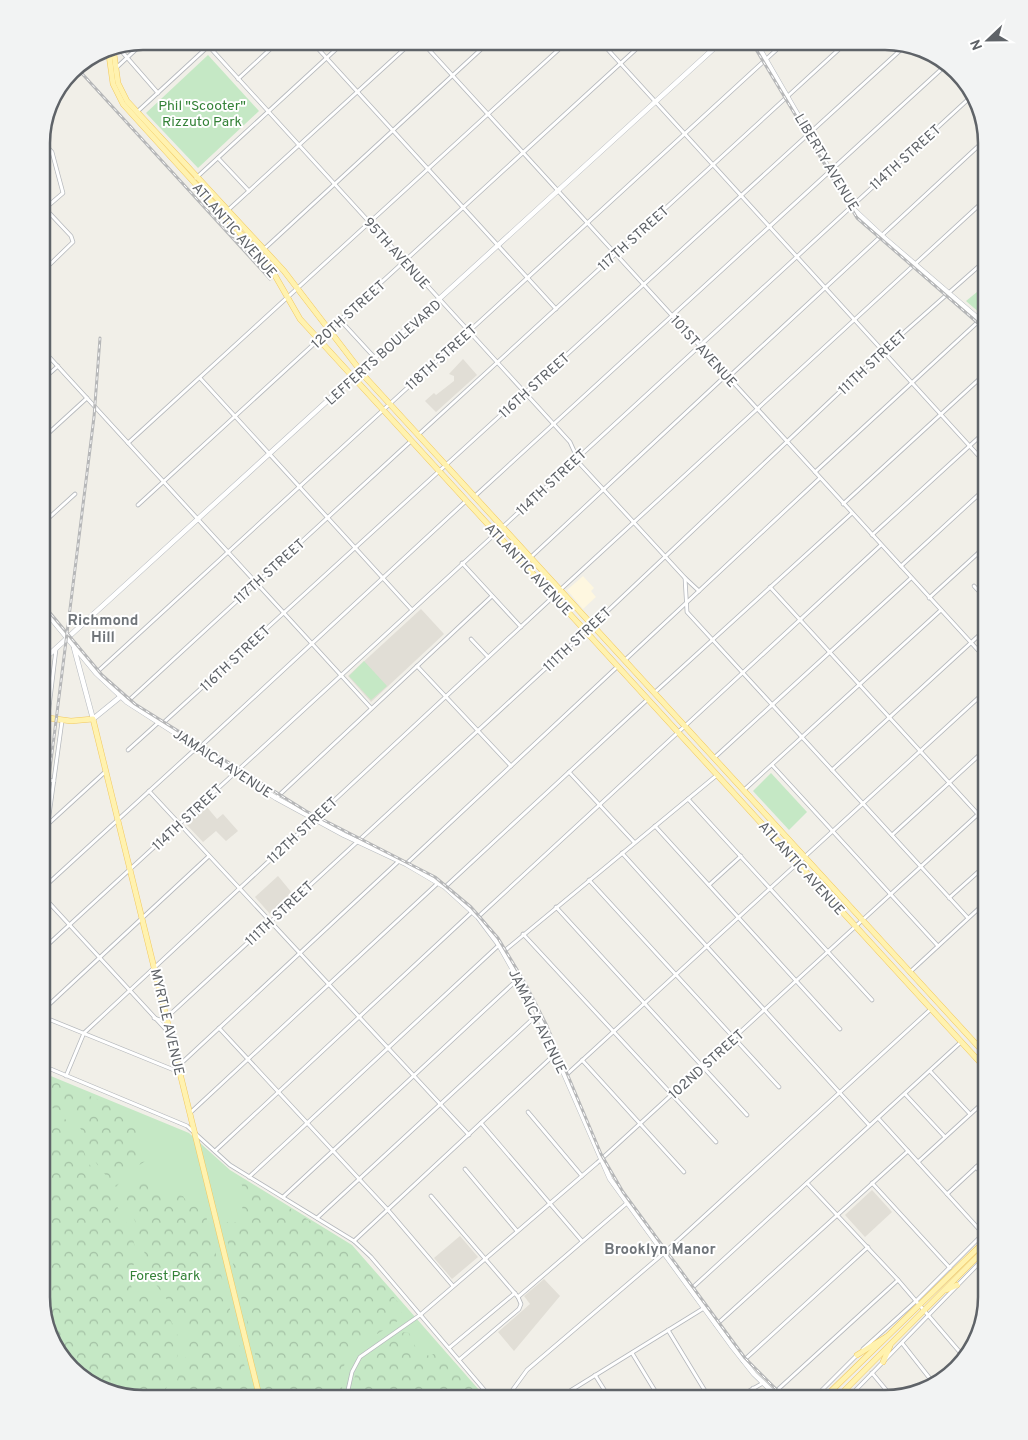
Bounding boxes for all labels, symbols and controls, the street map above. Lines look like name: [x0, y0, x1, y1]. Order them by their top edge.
north arrow: [963, 15, 1013, 65]
text: N: [968, 36, 987, 52]
park label: Phil "Scooter" Rizzuto Park: [158, 98, 246, 131]
street label: LIBERTY AVENUE: [790, 111, 862, 215]
street label: 114TH STREET: [867, 122, 945, 195]
street label: ATLANTIC AVENUE: [188, 180, 280, 282]
street label: 117TH STREET: [595, 203, 673, 275]
street label: 95TH AVENUE: [359, 215, 433, 293]
street label: 120TH STREET: [308, 277, 390, 353]
street label: LEFFERTS BOULEVARD: [323, 297, 445, 410]
street label: 101ST AVENUE: [666, 312, 740, 392]
street label: 118TH STREET: [403, 322, 481, 395]
street label: 111TH STREET: [835, 327, 911, 399]
street label: 116TH STREET: [496, 350, 574, 422]
street label: 114TH STREET: [513, 446, 591, 520]
street label: ATLANTIC AVENUE: [481, 520, 575, 620]
street label: 117TH STREET: [231, 536, 309, 608]
street label: 111TH STREET: [540, 604, 616, 676]
district label: Richmond Hill: [68, 612, 138, 648]
street label: 116TH STREET: [197, 622, 275, 696]
street label: JAMAICA AVENUE: [170, 726, 275, 803]
street label: 114TH STREET: [149, 781, 227, 855]
street label: 112TH STREET: [264, 794, 342, 868]
street label: ATLANTIC AVENUE: [754, 819, 847, 919]
street label: 111TH STREET: [242, 878, 318, 950]
street label: MYRTLE AVENUE: [146, 967, 187, 1077]
street label: JAMAICA AVENUE: [504, 967, 569, 1077]
street label: 102ND STREET: [666, 1027, 748, 1103]
district label: Brooklyn Manor: [604, 1241, 716, 1260]
park label: Forest Park: [130, 1268, 200, 1285]

